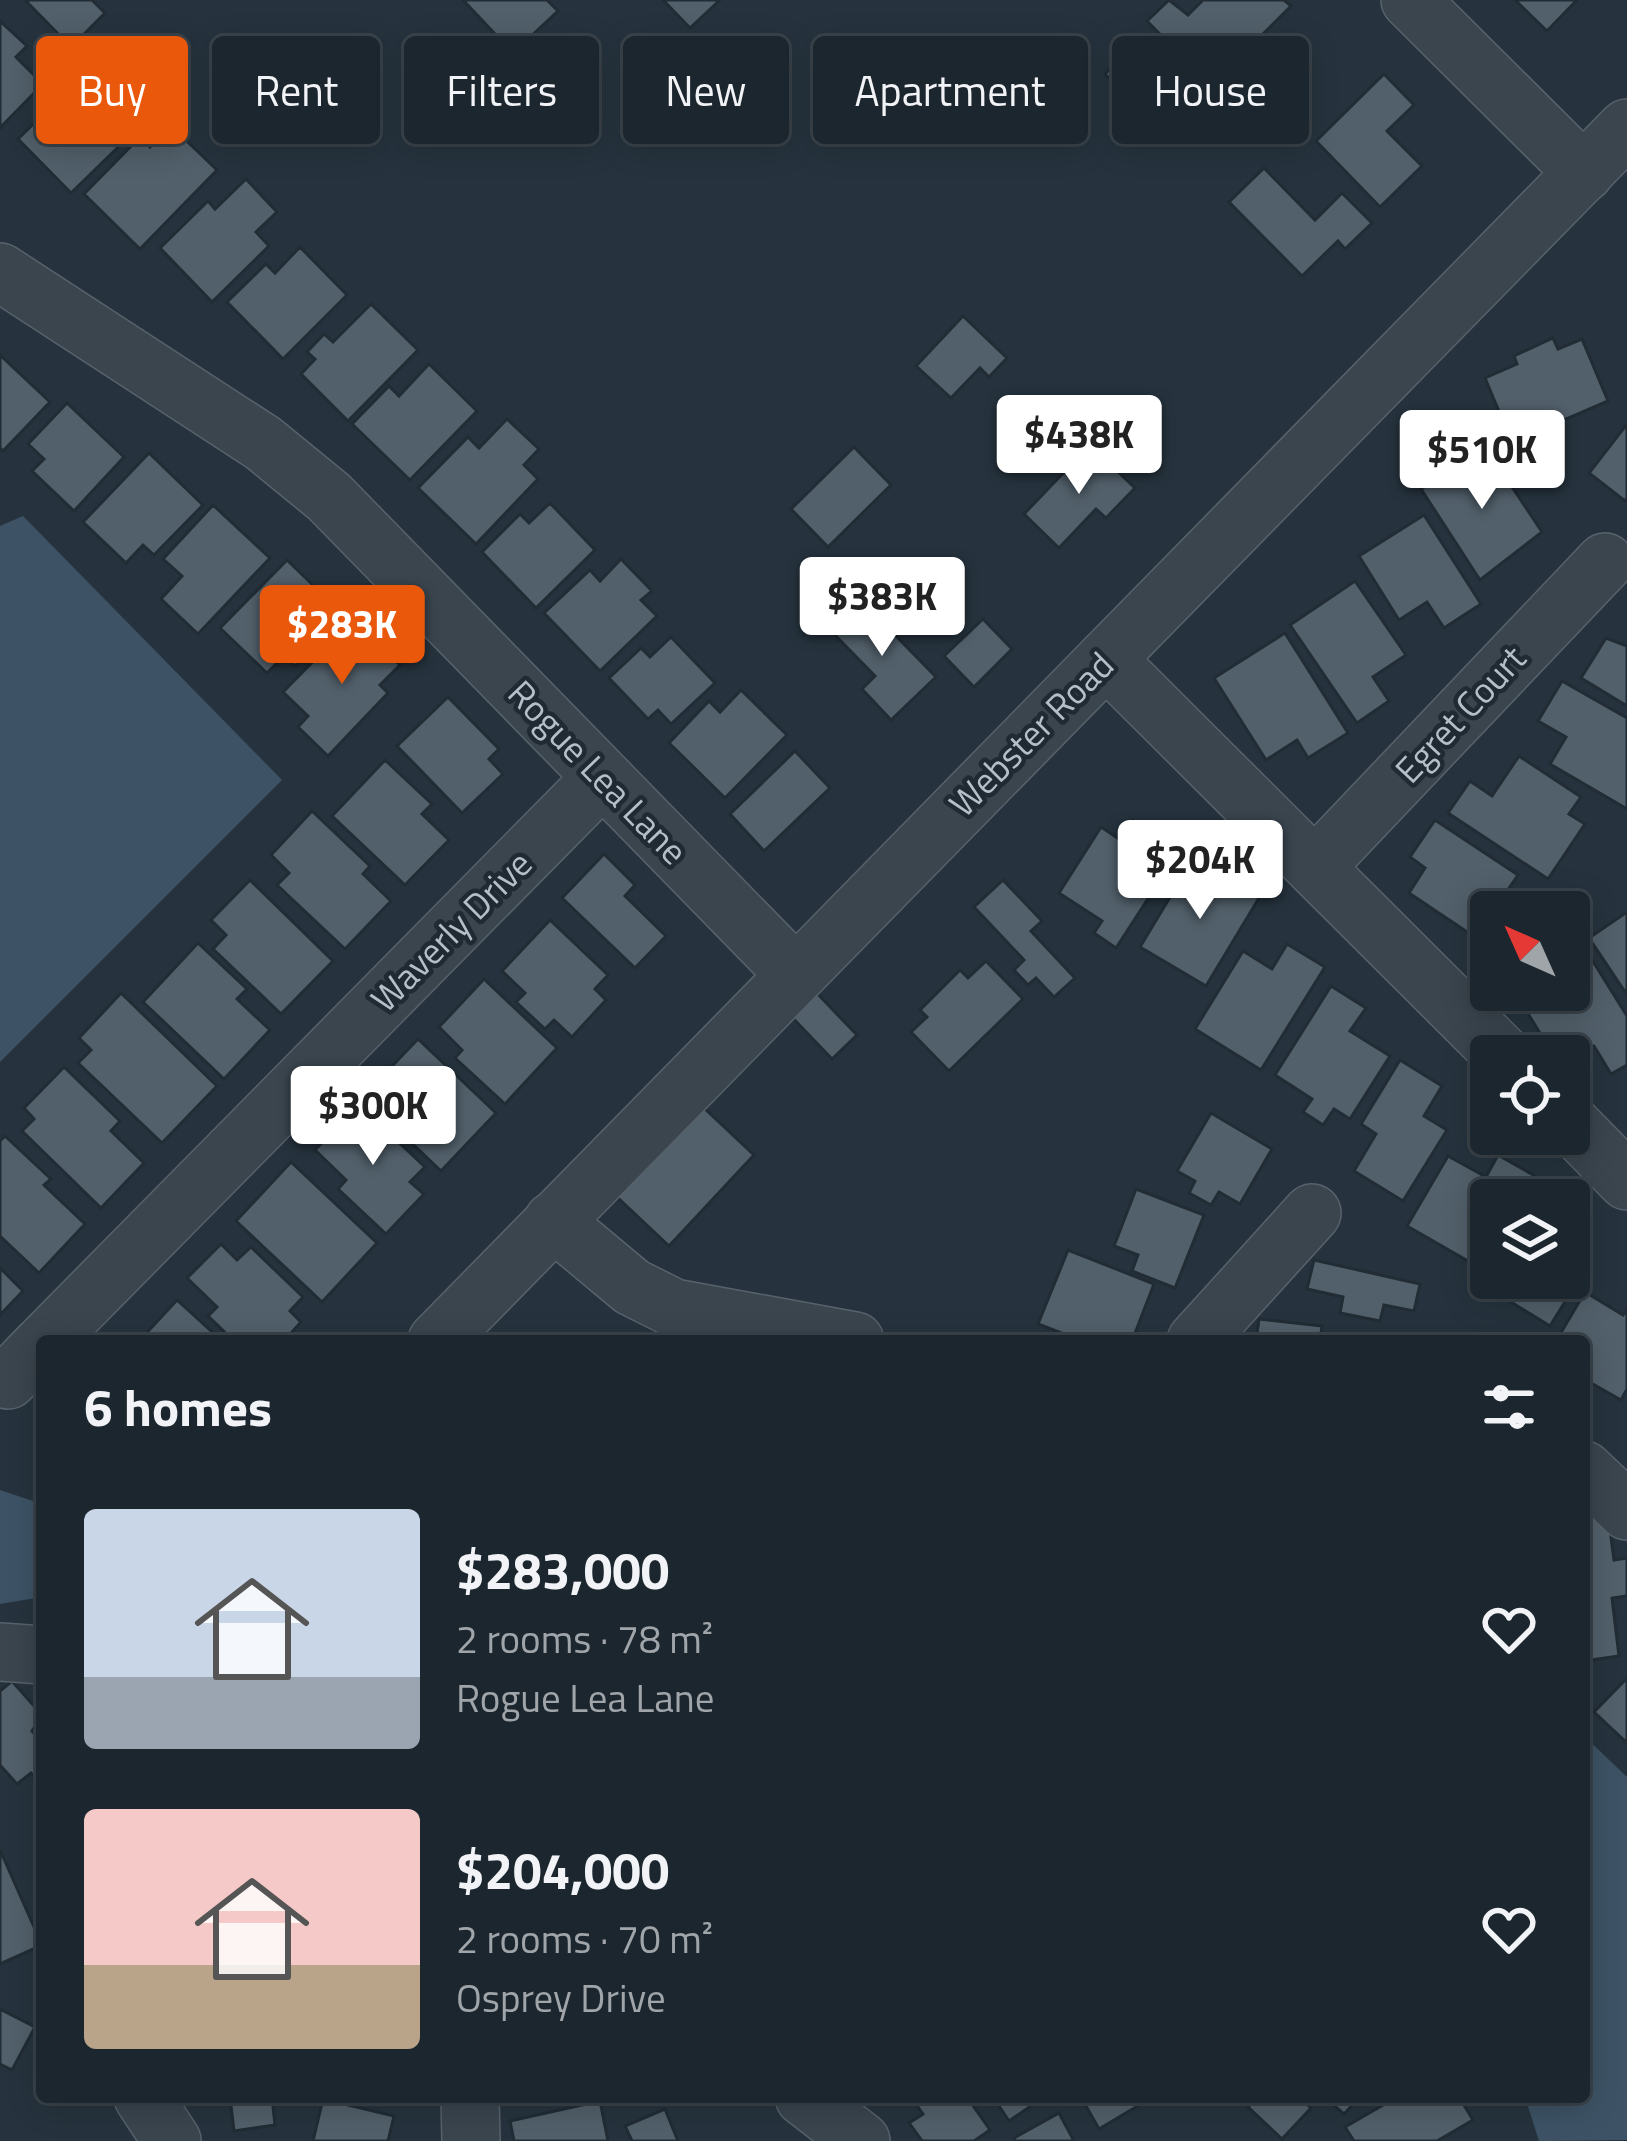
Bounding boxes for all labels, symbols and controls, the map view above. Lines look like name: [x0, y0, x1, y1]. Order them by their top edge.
chip: Buy: [36, 36, 188, 144]
chip: Rent: [212, 36, 380, 144]
chip: Filters: [404, 36, 599, 144]
chip: New: [623, 36, 789, 144]
chip: Apartment: [813, 36, 1088, 144]
chip: House: [1112, 36, 1309, 144]
pin: $438K: [995, 395, 1163, 497]
text: $438K: [1024, 404, 1134, 463]
pin: $510K: [1398, 410, 1566, 512]
text: $510K: [1427, 419, 1537, 478]
pin: $383K: [798, 557, 966, 659]
text: $383K: [827, 566, 937, 625]
pin: $283K: [258, 585, 426, 687]
text: $283K: [287, 594, 397, 653]
street label: Egret Court: [1381, 632, 1538, 795]
street label: Webster Road: [935, 638, 1126, 829]
street label: Rogue Lea Lane: [496, 667, 701, 877]
pin: $204K: [1116, 820, 1284, 922]
text: $204K: [1145, 829, 1255, 888]
street label: Waverly Drive: [357, 837, 544, 1024]
north arrow: [1470, 891, 1590, 1011]
map controls: [1470, 891, 1590, 1299]
button: locate: [1470, 1035, 1590, 1155]
pin: $300K: [289, 1066, 457, 1168]
text: $300K: [318, 1075, 428, 1134]
button: layers: [1470, 1179, 1590, 1299]
text: 6 homes: [84, 1368, 272, 1446]
icon: filters: [1476, 1374, 1542, 1440]
text: $283,000: [456, 1531, 669, 1609]
icon: home: [180, 1557, 324, 1701]
icon: heart: [1476, 1596, 1542, 1662]
text: 2 rooms · 78 m²: [456, 1609, 713, 1668]
text: Rogue Lea Lane: [456, 1668, 714, 1727]
text: $204,000: [456, 1831, 669, 1909]
icon: home: [180, 1857, 324, 2001]
icon: heart: [1476, 1896, 1542, 1962]
text: 2 rooms · 70 m²: [456, 1909, 713, 1968]
text: Osprey Drive: [456, 1968, 666, 2027]

